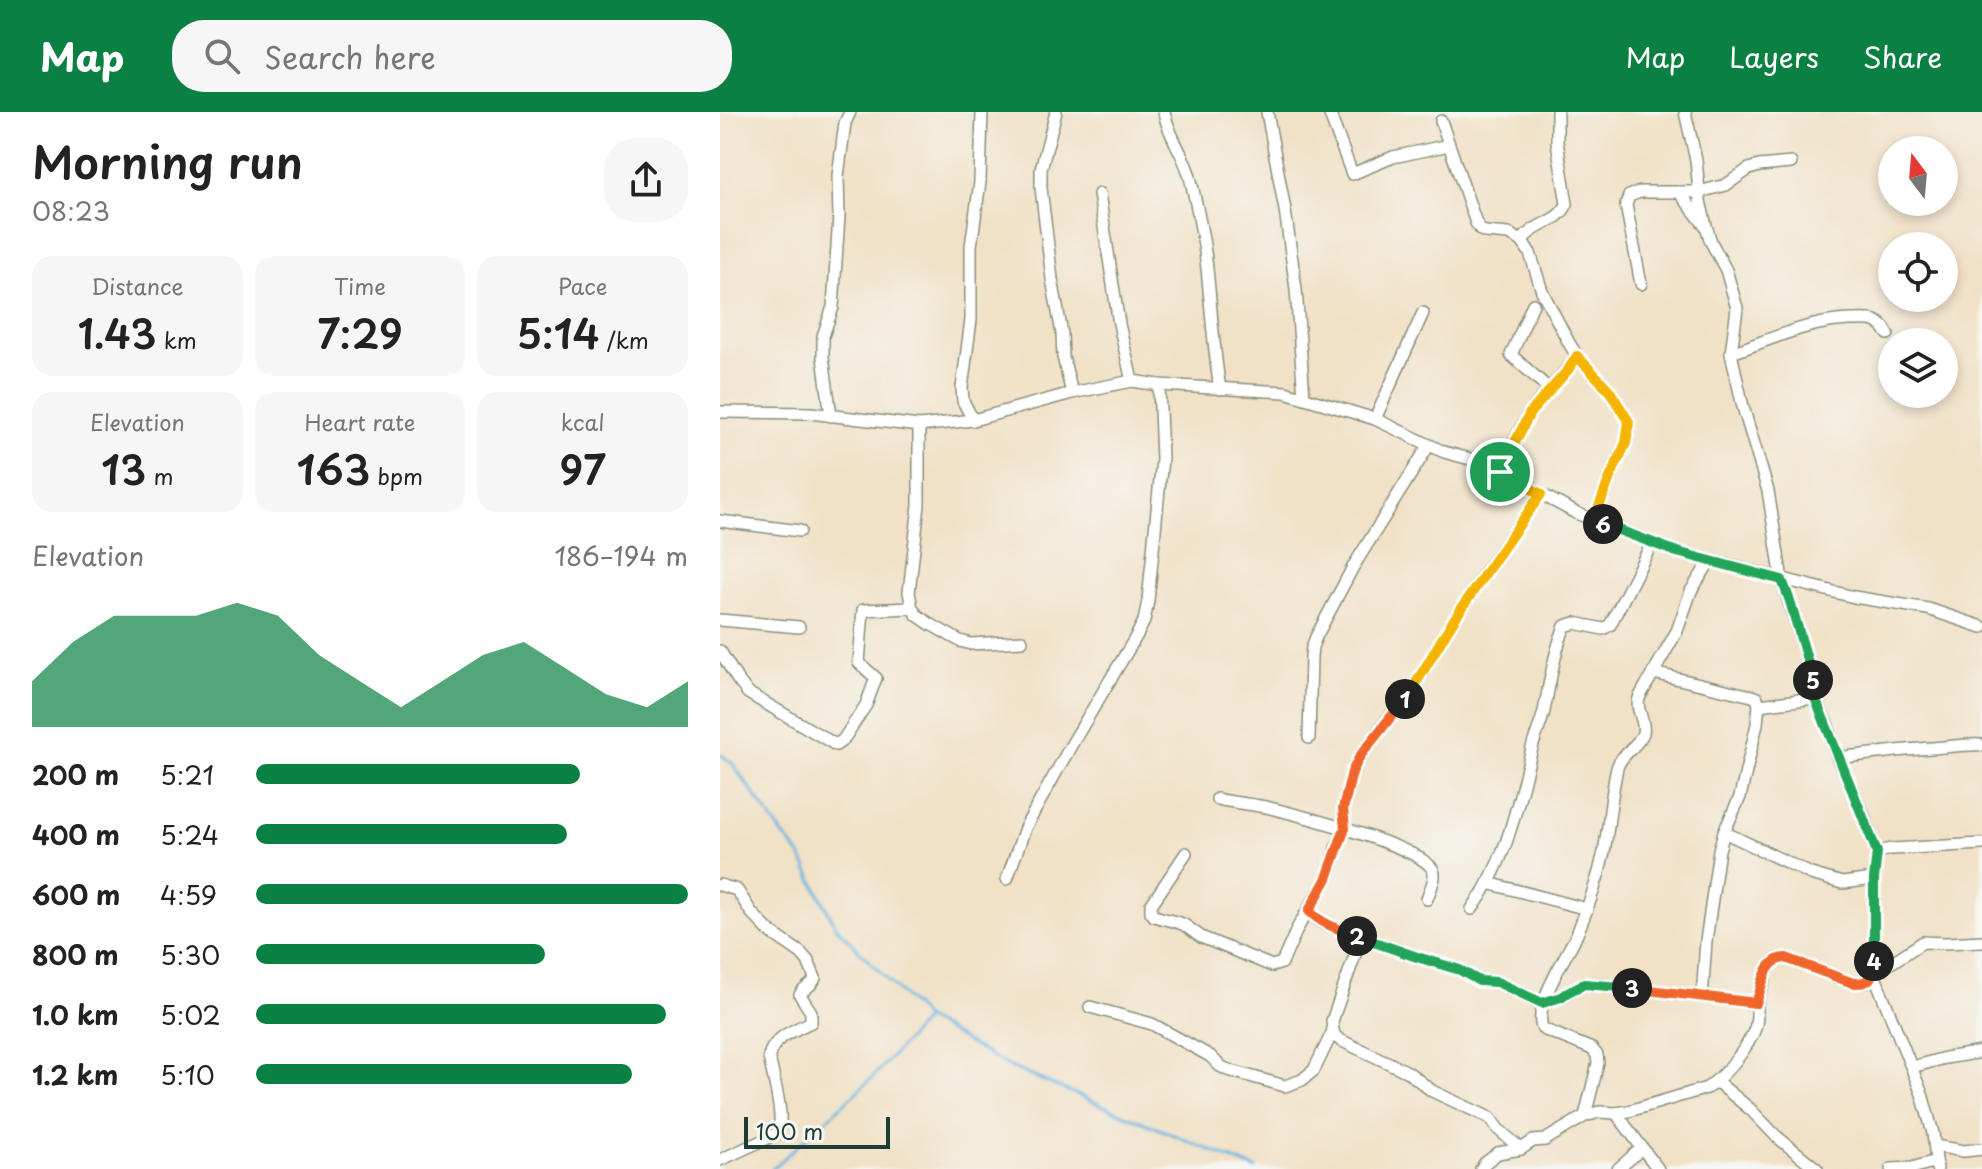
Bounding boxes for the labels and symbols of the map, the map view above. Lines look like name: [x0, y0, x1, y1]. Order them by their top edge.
north arrow: [1878, 136, 1958, 216]
pin: [1466, 438, 1534, 506]
pin: 6: [1583, 504, 1623, 544]
pin: 5: [1793, 660, 1833, 700]
pin: 1: [1385, 679, 1425, 719]
pin: 2: [1337, 916, 1377, 956]
pin: 4: [1854, 941, 1894, 981]
pin: 3: [1612, 968, 1652, 1008]
scale bar: [744, 1113, 890, 1149]

